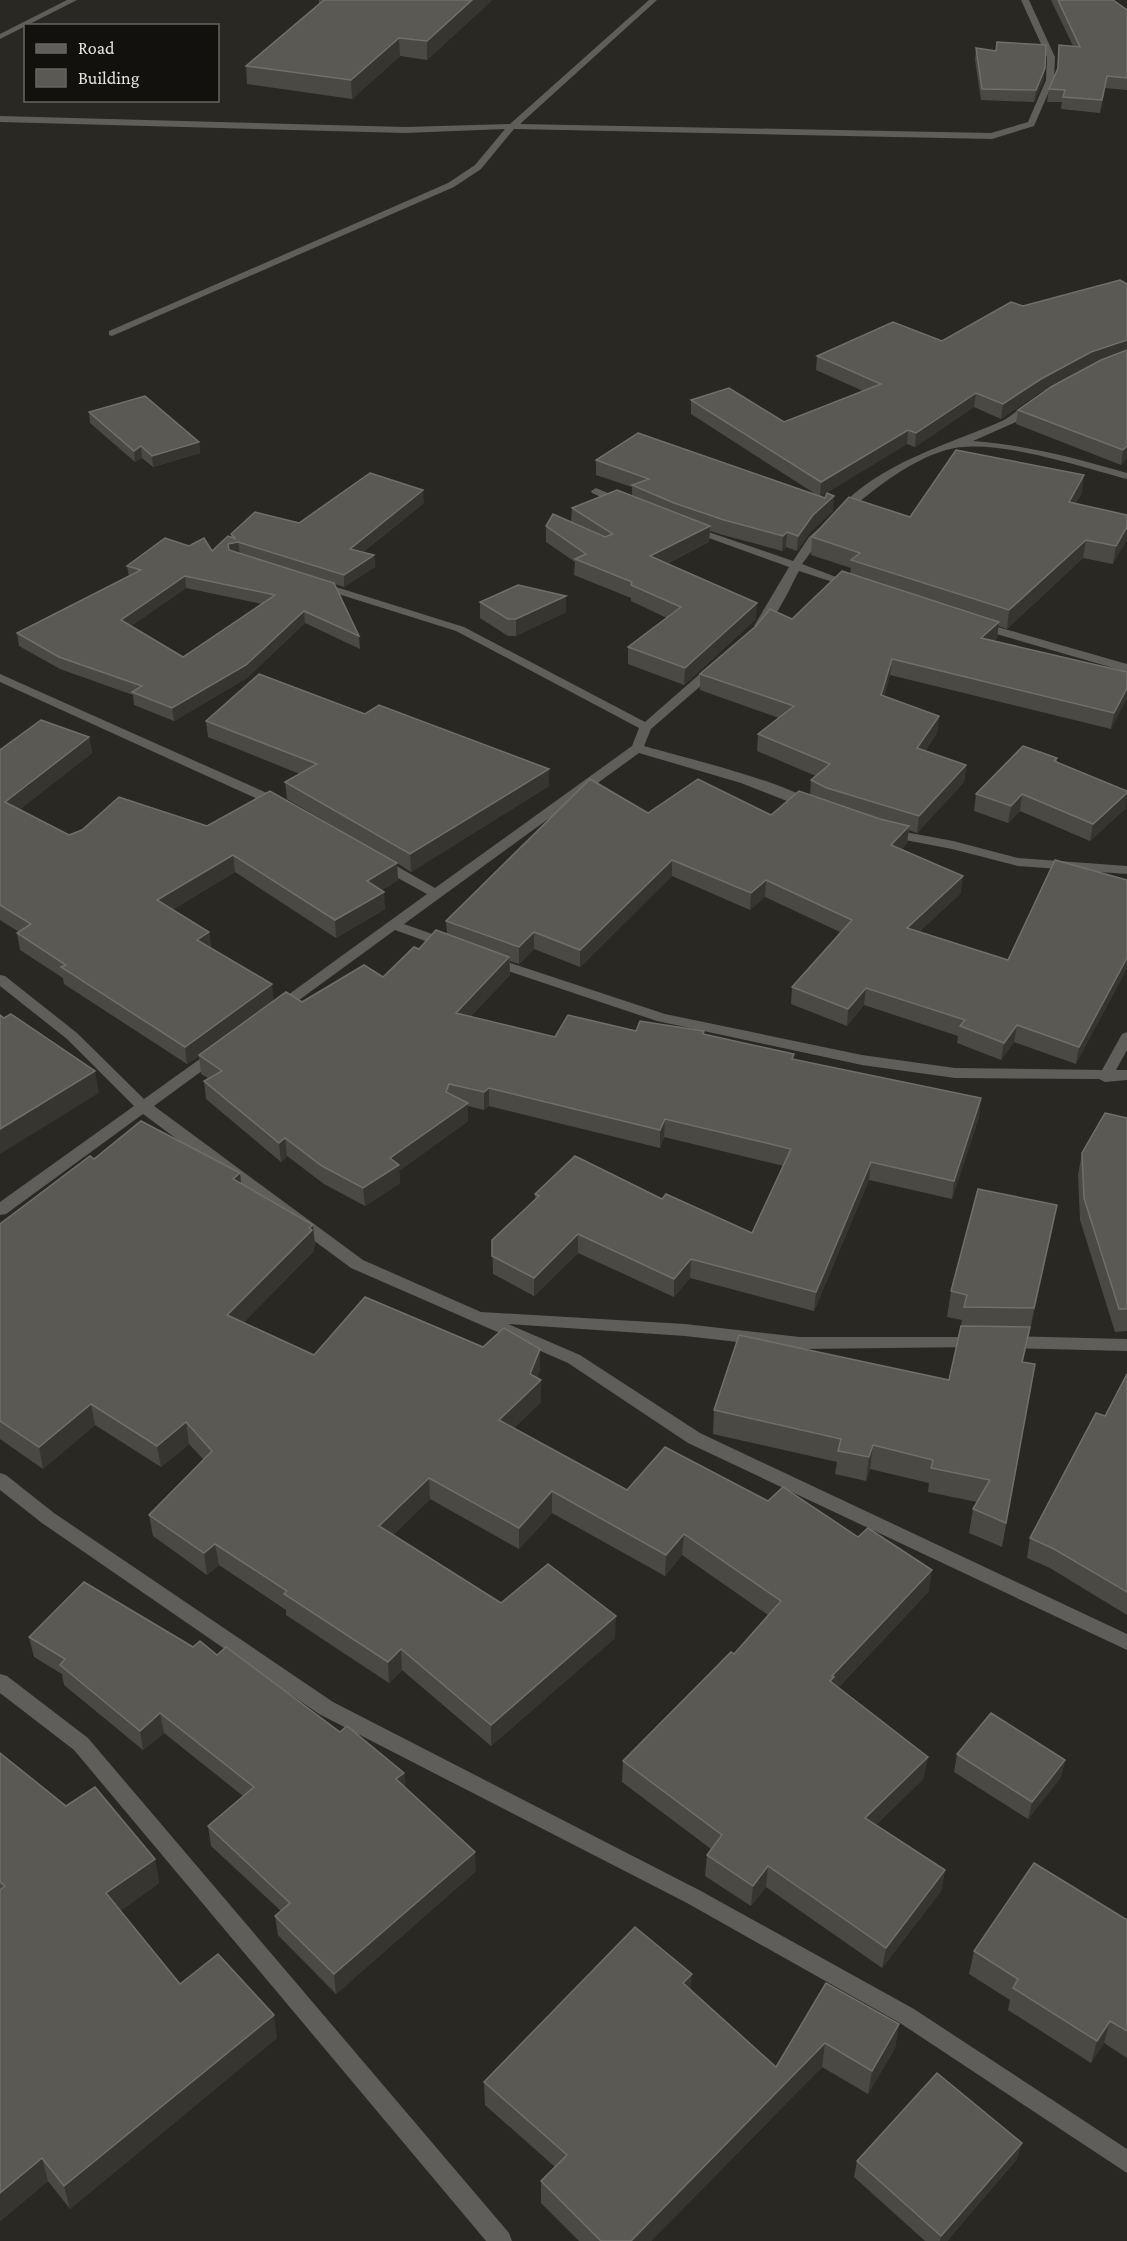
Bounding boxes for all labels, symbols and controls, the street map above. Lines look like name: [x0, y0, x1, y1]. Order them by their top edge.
legend: [24, 24, 219, 102]
text: Road: [78, 38, 115, 58]
text: Building: [78, 68, 140, 88]

